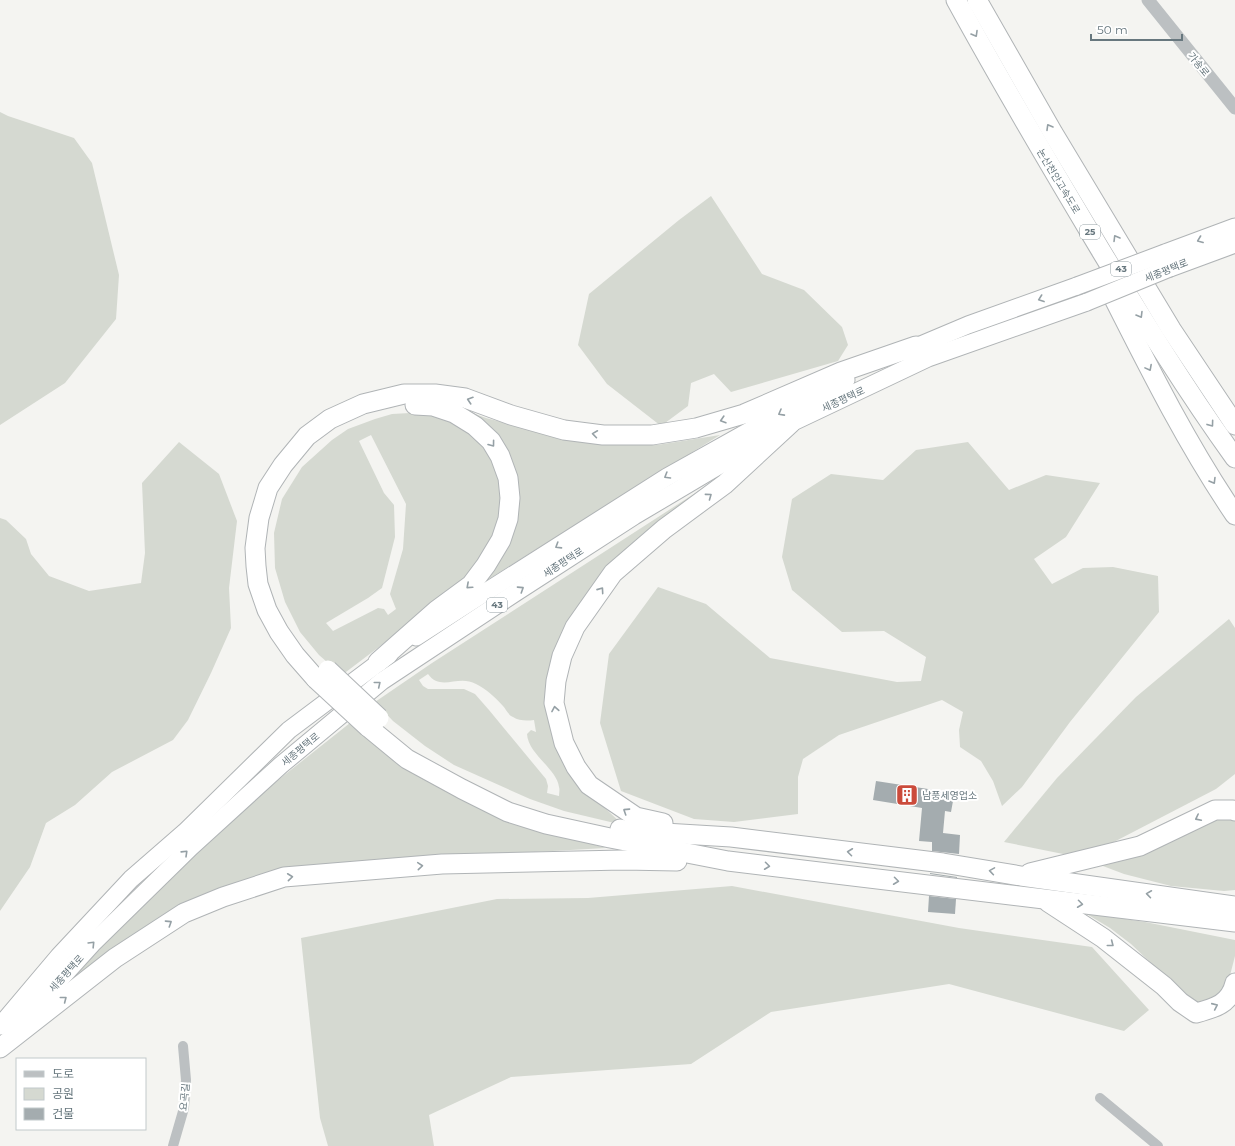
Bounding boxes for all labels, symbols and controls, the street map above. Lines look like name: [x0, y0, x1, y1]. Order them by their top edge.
scale bar: [1091, 16, 1182, 42]
text: 50 m: [1097, 22, 1128, 37]
one-way arrow: [970, 30, 977, 37]
street label: 가송로: [1185, 49, 1212, 79]
one-way arrow: [1047, 124, 1054, 131]
street label: 논산천안고속도로: [1034, 146, 1083, 216]
road number: 25: [1080, 225, 1100, 239]
one-way arrow: [1113, 235, 1121, 242]
one-way arrow: [1197, 235, 1204, 243]
street label: 세종평택로: [1142, 256, 1190, 285]
road number: 43: [1111, 262, 1131, 276]
one-way arrow: [1037, 294, 1044, 302]
one-way arrow: [1135, 311, 1143, 318]
one-way arrow: [1144, 364, 1151, 371]
street label: 세종평택로: [820, 384, 867, 415]
one-way arrow: [466, 397, 473, 405]
one-way arrow: [778, 408, 785, 415]
one-way arrow: [719, 415, 726, 424]
one-way arrow: [1206, 420, 1214, 427]
one-way arrow: [592, 430, 598, 439]
one-way arrow: [487, 439, 494, 446]
one-way arrow: [664, 472, 671, 479]
one-way arrow: [1208, 477, 1215, 484]
one-way arrow: [704, 494, 711, 501]
one-way arrow: [555, 541, 562, 549]
street label: 세종평택로: [540, 544, 586, 580]
one-way arrow: [466, 581, 474, 588]
one-way arrow: [516, 587, 523, 594]
one-way arrow: [596, 588, 603, 595]
road number: 43: [487, 598, 507, 612]
one-way arrow: [373, 682, 380, 689]
one-way arrow: [551, 705, 560, 712]
street label: 세종평택로: [279, 730, 322, 769]
building icon: 남풍세영업소: [894, 782, 920, 808]
place label: 남풍세영업소: [922, 789, 977, 802]
one-way arrow: [623, 808, 630, 816]
one-way arrow: [1195, 813, 1203, 821]
one-way arrow: [847, 848, 853, 857]
one-way arrow: [180, 850, 188, 858]
one-way arrow: [417, 861, 423, 870]
one-way arrow: [764, 861, 770, 870]
one-way arrow: [989, 867, 995, 876]
one-way arrow: [287, 873, 293, 882]
one-way arrow: [893, 876, 899, 885]
one-way arrow: [1146, 890, 1152, 899]
one-way arrow: [1077, 899, 1083, 908]
one-way arrow: [165, 920, 172, 928]
one-way arrow: [1106, 939, 1113, 946]
one-way arrow: [87, 941, 95, 949]
street label: 세종평택로: [46, 952, 87, 995]
one-way arrow: [59, 996, 66, 1003]
one-way arrow: [1211, 1003, 1218, 1011]
legend: [16, 1058, 146, 1130]
text: 도로: [52, 1066, 74, 1081]
street label: 요곡길: [177, 1083, 192, 1111]
text: 공원: [52, 1086, 74, 1101]
text: 건물: [52, 1106, 74, 1121]

